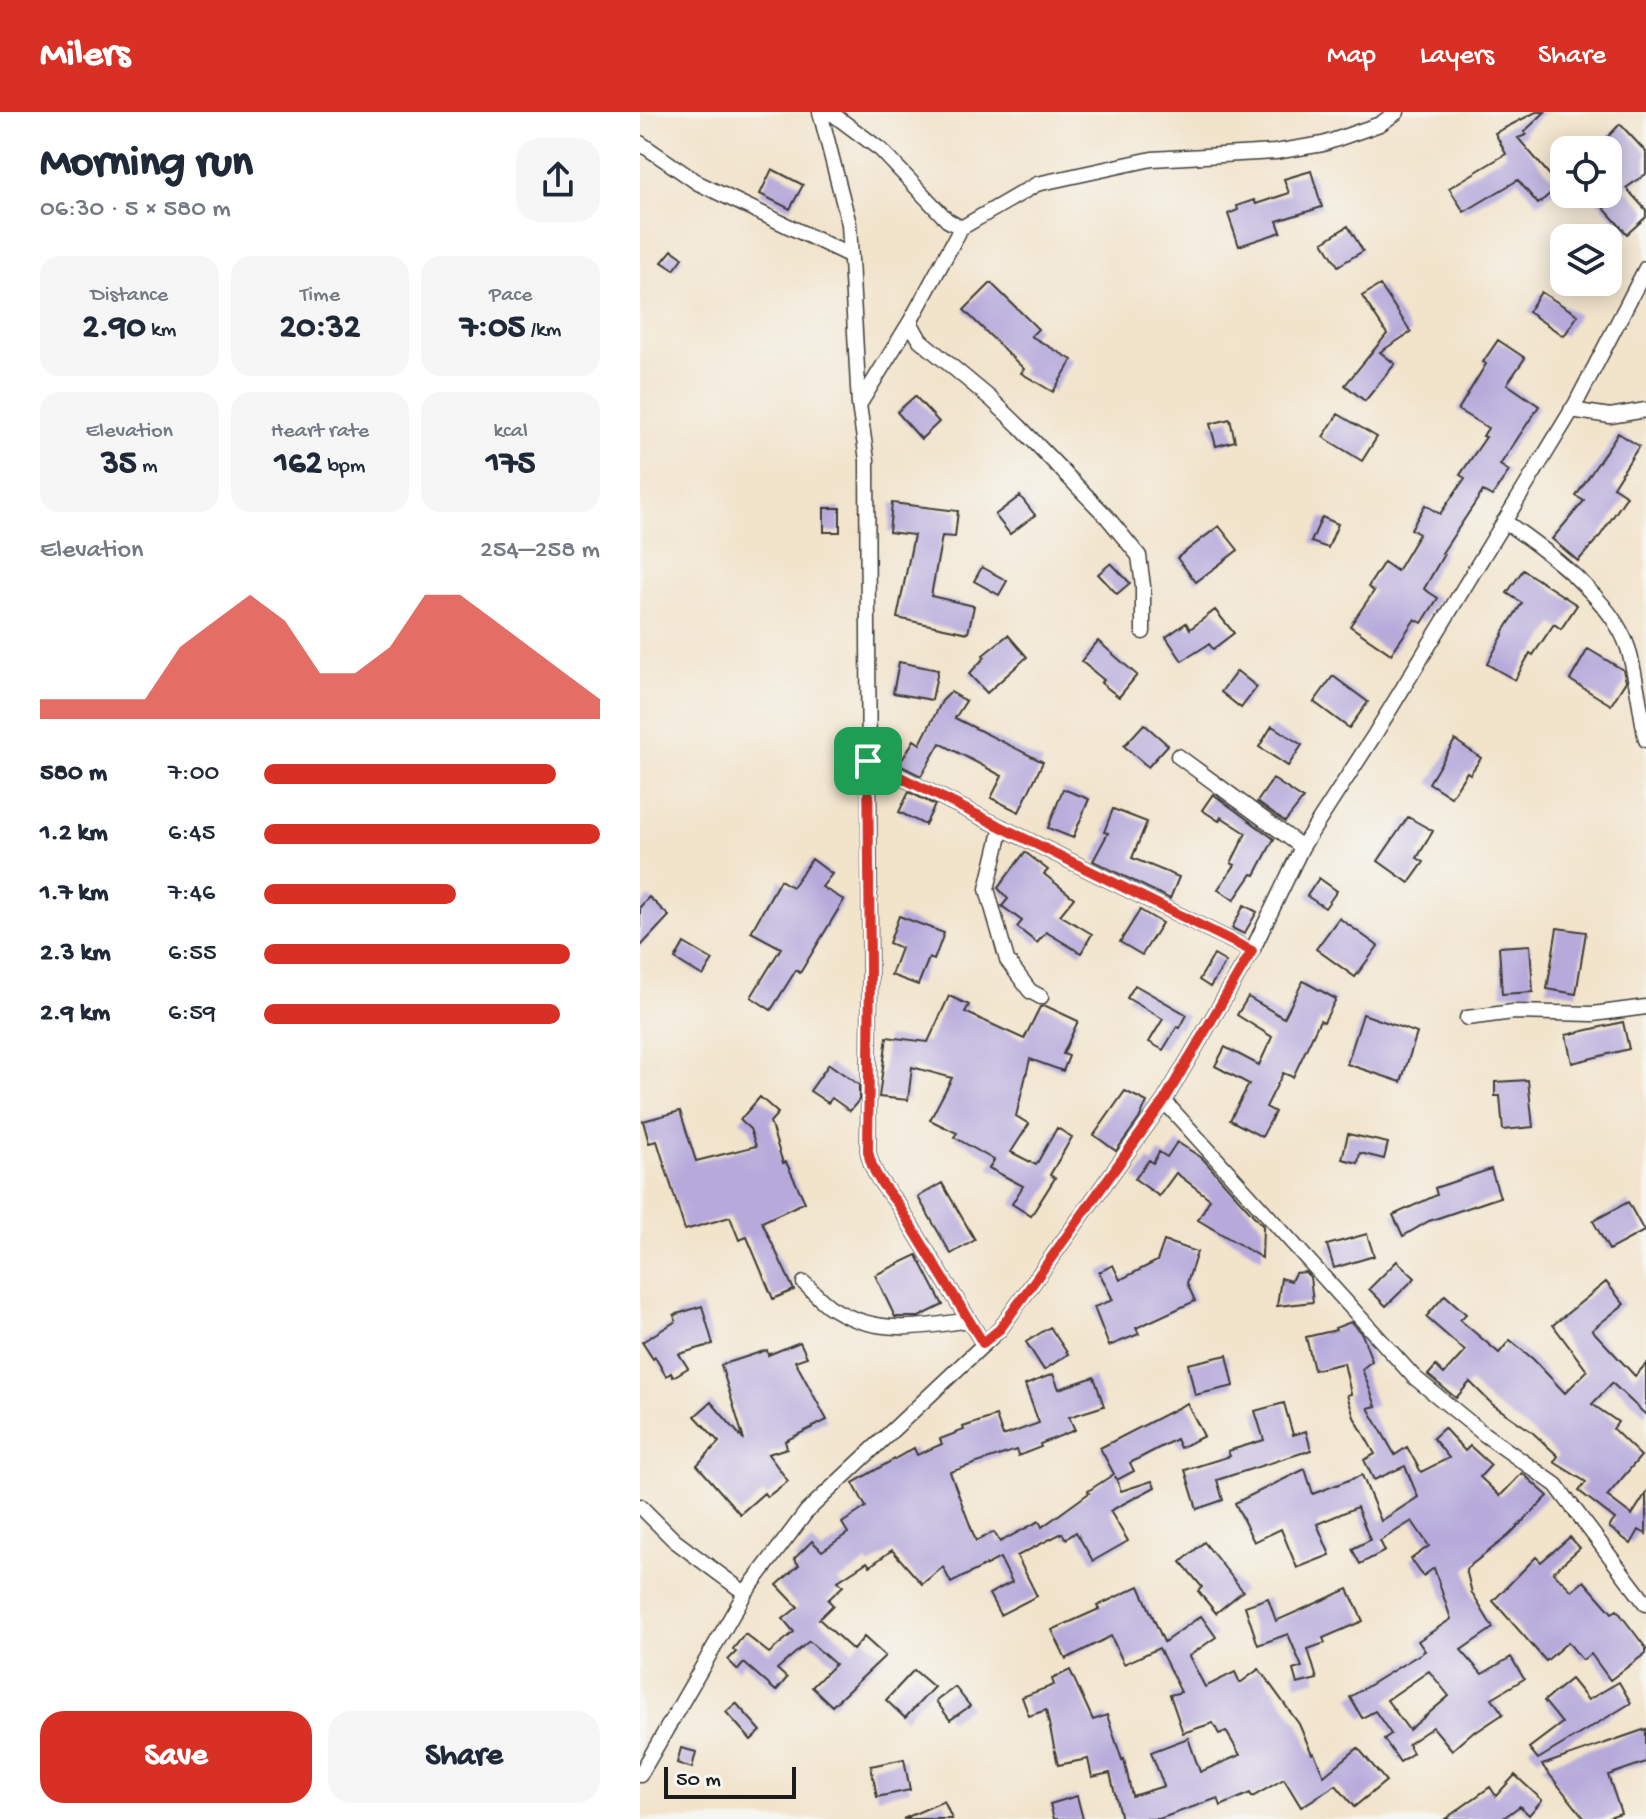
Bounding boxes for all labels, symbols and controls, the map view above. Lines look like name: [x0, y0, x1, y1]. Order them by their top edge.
text: Milers: [40, 34, 130, 78]
text: Map: [1327, 40, 1376, 73]
text: Layers: [1420, 40, 1494, 73]
text: Share: [1538, 40, 1606, 73]
map controls: [1550, 136, 1622, 296]
button: locate: [1550, 136, 1622, 208]
button: share: [516, 138, 600, 222]
text: Morning run: [40, 139, 253, 191]
text: 06:30 · 5 × 580 m: [40, 195, 231, 226]
button: layers: [1550, 224, 1622, 296]
text: Distance: [90, 283, 168, 309]
text: Time: [300, 283, 340, 309]
text: Pace: [489, 283, 532, 309]
text: 2.90: [82, 309, 146, 349]
text: 20:32: [280, 309, 360, 349]
text: 7:05: [460, 309, 525, 349]
text: km: [146, 318, 176, 344]
text: /km: [525, 318, 561, 344]
text: Elevation: [86, 419, 173, 445]
text: Heart rate: [271, 419, 369, 445]
text: kcal: [493, 419, 528, 445]
text: 35: [101, 445, 137, 485]
text: 162: [275, 445, 322, 485]
text: 175: [486, 445, 535, 485]
text: m: [137, 454, 158, 480]
text: bpm: [322, 454, 365, 480]
text: Elevation: [40, 536, 143, 567]
text: 254–258 m: [480, 536, 600, 567]
pin: [834, 727, 902, 795]
icon: arrive: [846, 739, 890, 783]
text: 580 m: [40, 759, 107, 790]
text: 7:00: [168, 759, 219, 790]
text: 1.2 km: [40, 819, 108, 850]
text: 6:45: [168, 819, 215, 850]
text: 1.7 km: [40, 879, 108, 910]
text: 7:46: [168, 879, 215, 910]
text: 2.3 km: [40, 939, 111, 970]
text: 6:55: [168, 939, 217, 970]
text: 2.9 km: [40, 999, 110, 1030]
text: 6:59: [168, 999, 216, 1030]
button: Save: [40, 1711, 312, 1803]
button: Share: [328, 1711, 600, 1803]
scale bar: [664, 1763, 796, 1799]
text: 50 m: [676, 1768, 721, 1794]

